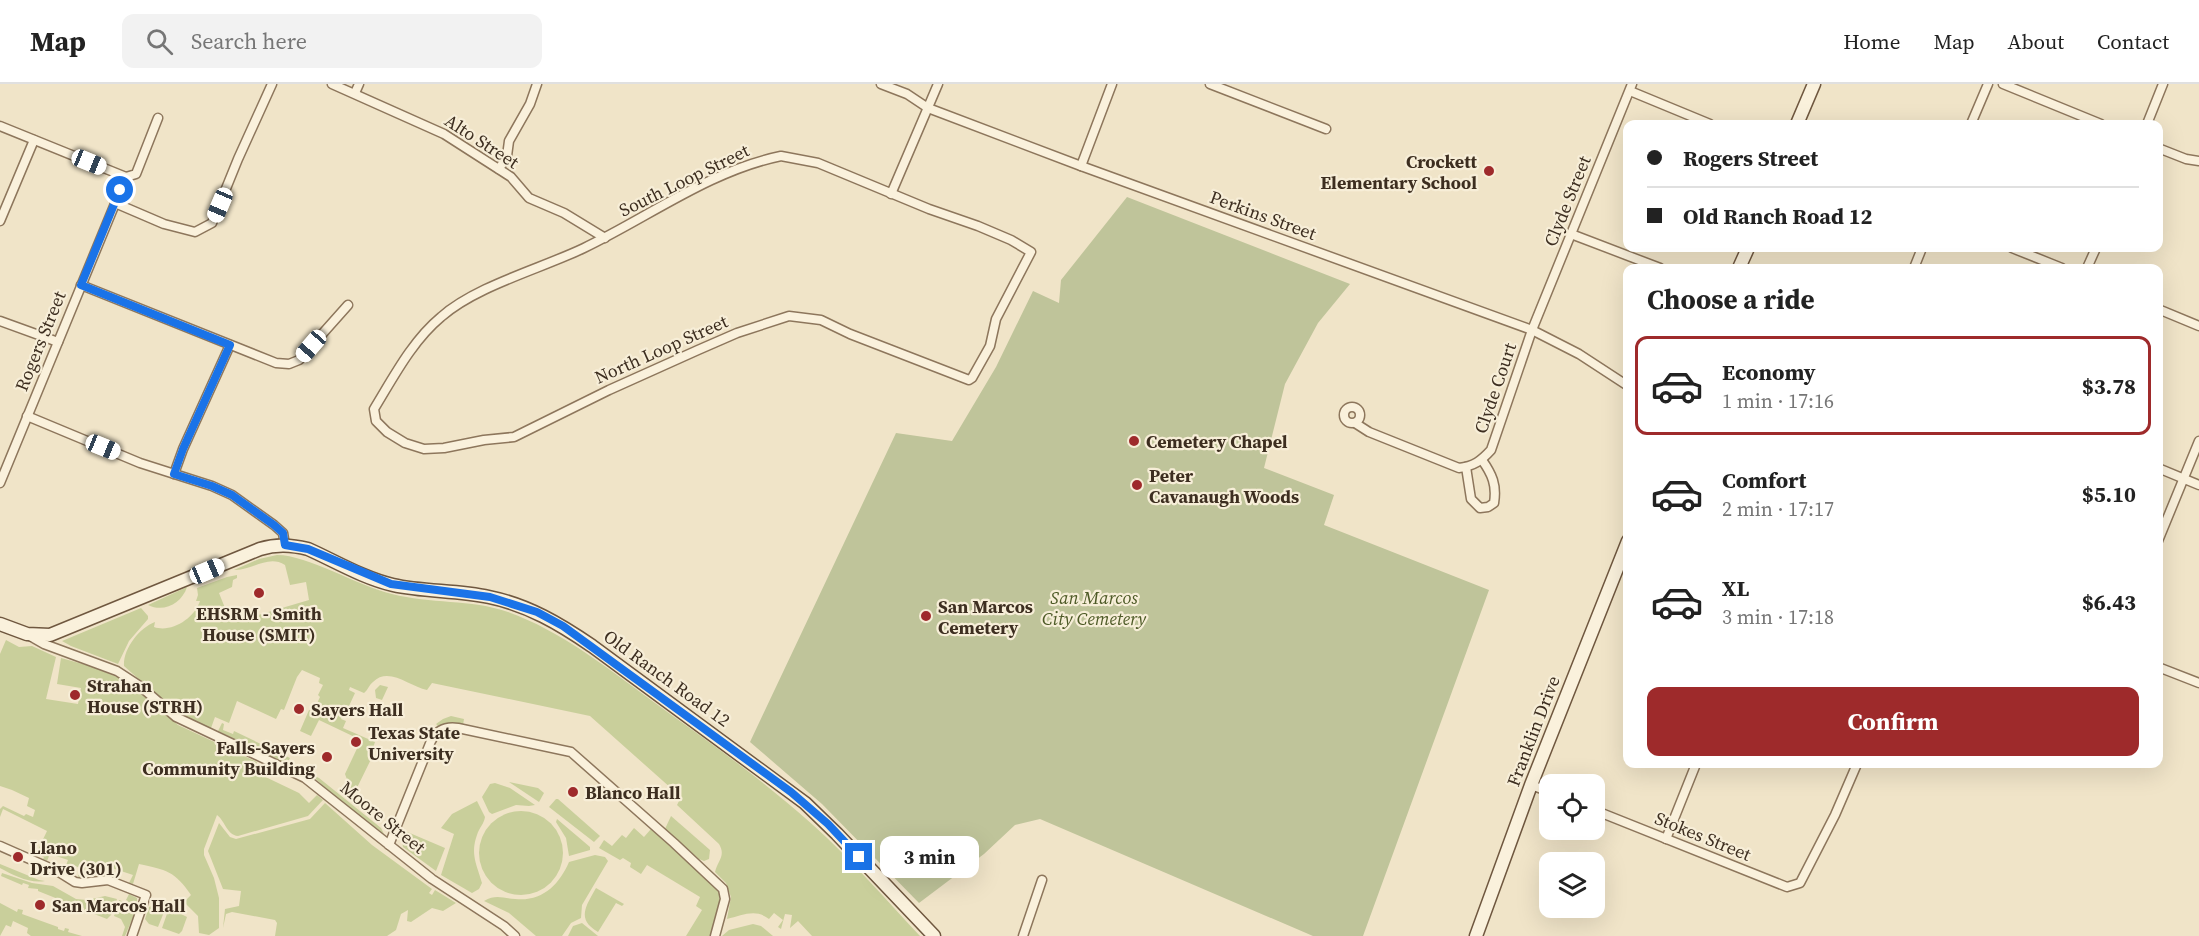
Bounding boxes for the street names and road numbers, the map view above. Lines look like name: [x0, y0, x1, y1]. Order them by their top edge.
street label: Alto Street: [440, 108, 524, 174]
street label: South Loop Street: [615, 138, 753, 222]
street label: Clyde Street: [1538, 152, 1597, 250]
street label: Perkins Street: [1206, 184, 1320, 246]
street label: Rogers Street: [9, 287, 71, 395]
street label: North Loop Street: [590, 308, 732, 390]
street label: Clyde Court: [1468, 339, 1522, 437]
street label: Old Ranch Road 12: [599, 624, 735, 732]
street label: Franklin Drive: [1500, 672, 1566, 790]
street label: Moore Street: [335, 775, 431, 859]
street label: Stokes Street: [1651, 805, 1755, 867]

